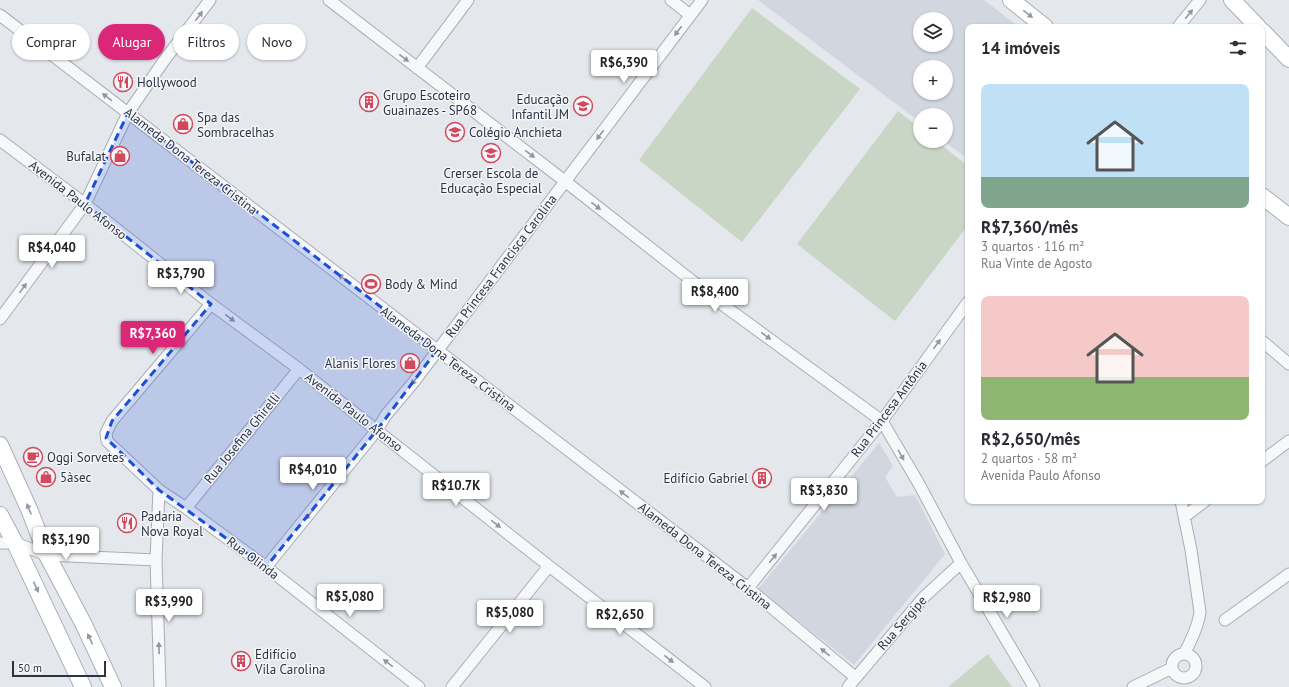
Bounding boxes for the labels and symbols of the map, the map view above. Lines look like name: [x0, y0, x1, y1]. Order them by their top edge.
one-way arrow: [1185, 8, 1194, 19]
one-way arrow: [1023, 9, 1033, 17]
one-way arrow: [194, 10, 203, 21]
one-way arrow: [674, 26, 682, 36]
pin: R$6,390: [587, 50, 661, 84]
one-way arrow: [399, 54, 410, 62]
restaurant icon: Hollywood: [112, 71, 134, 93]
place label: Hollywood: [137, 74, 197, 91]
place label: Grupo Escoteiro Guainazes - SP68: [383, 87, 477, 119]
building icon: Grupo Escoteiro Guainazes - SP68: [358, 91, 380, 113]
place label: Educação Infantil JM: [511, 91, 569, 123]
one-way arrow: [102, 93, 112, 101]
school or university icon: Educação Infantil JM: [572, 95, 594, 117]
street label: Alameda Dona Tereza Cristina: [121, 104, 261, 218]
place label: Spa das Sombracelhas: [197, 109, 274, 141]
shop icon: Spa das Sombracelhas: [172, 113, 194, 135]
school or university icon: Colégio Anchieta: [444, 121, 466, 143]
place label: Colégio Anchieta: [469, 124, 562, 141]
one-way arrow: [596, 130, 604, 141]
school or university icon: Crerser Escola de Educação Especial: [480, 142, 502, 164]
shop icon: Bufalat: [109, 145, 131, 167]
place label: Bufalat: [66, 148, 107, 165]
one-way arrow: [524, 150, 535, 158]
street label: Avenida Paulo Afonso: [26, 156, 130, 244]
place label: Crerser Escola de Educação Especial: [440, 165, 542, 197]
street label: Rua Princesa Francisca Carolina: [442, 191, 560, 341]
one-way arrow: [591, 201, 602, 210]
pin: R$4,040: [15, 235, 89, 269]
pin: R$3,790: [144, 261, 218, 295]
sports icon: Body & Mind: [360, 273, 382, 295]
one-way arrow: [338, 274, 349, 283]
place label: Body & Mind: [385, 276, 458, 293]
pin: R$8,400: [678, 279, 752, 313]
one-way arrow: [19, 283, 27, 293]
street label: Alameda Dona Tereza Cristina: [377, 303, 519, 415]
one-way arrow: [225, 314, 235, 322]
pin: R$7,360: [116, 321, 190, 355]
one-way arrow: [760, 332, 771, 341]
one-way arrow: [933, 339, 942, 350]
shop icon: Alanis Flores: [399, 352, 421, 374]
place label: Alanis Flores: [325, 355, 396, 372]
street label: Rua Princesa Antônia: [847, 357, 931, 461]
street label: Avenida Paulo Afonso: [302, 368, 406, 456]
one-way arrow: [411, 374, 419, 385]
street label: Rua Josefina Ghirelli: [200, 389, 284, 487]
cafe icon: Oggi Sorvetes: [22, 446, 44, 468]
place label: Oggi Sorvetes: [47, 449, 124, 466]
one-way arrow: [898, 449, 905, 461]
pin: R$4,010: [276, 457, 350, 491]
shop icon: 5àsec: [35, 466, 57, 488]
building icon: Edifício Gabriel: [751, 467, 773, 489]
place label: 5àsec: [60, 469, 91, 486]
place label: Edifício Gabriel: [663, 470, 748, 487]
pin: R$10.7K: [419, 473, 493, 507]
pin: R$3,830: [787, 478, 861, 512]
one-way arrow: [619, 489, 630, 498]
street label: Alameda Dona Tereza Cristina: [635, 499, 775, 613]
one-way arrow: [26, 504, 32, 515]
place label: Padaria Nova Royal: [141, 508, 203, 540]
one-way arrow: [304, 509, 313, 520]
restaurant icon: Padaria Nova Royal: [116, 512, 138, 534]
one-way arrow: [490, 519, 501, 528]
pin: R$3,190: [29, 527, 103, 561]
street label: Rua Olinda: [223, 533, 283, 583]
one-way arrow: [768, 553, 777, 563]
one-way arrow: [33, 582, 39, 593]
pin: R$5,080: [313, 584, 387, 618]
pin: R$2,980: [970, 585, 1044, 619]
pin: R$3,990: [132, 589, 206, 623]
street label: Rua Sergipe: [874, 592, 930, 654]
pin: R$5,080: [473, 600, 547, 634]
pin: R$2,650: [583, 602, 657, 636]
one-way arrow: [87, 633, 93, 645]
one-way arrow: [155, 642, 162, 654]
place label: Edifício Vila Carolina: [254, 646, 325, 678]
one-way arrow: [820, 648, 831, 657]
building icon: Edifício Vila Carolina: [230, 650, 252, 672]
one-way arrow: [663, 654, 674, 663]
scale bar: [12, 659, 106, 678]
one-way arrow: [382, 659, 393, 667]

